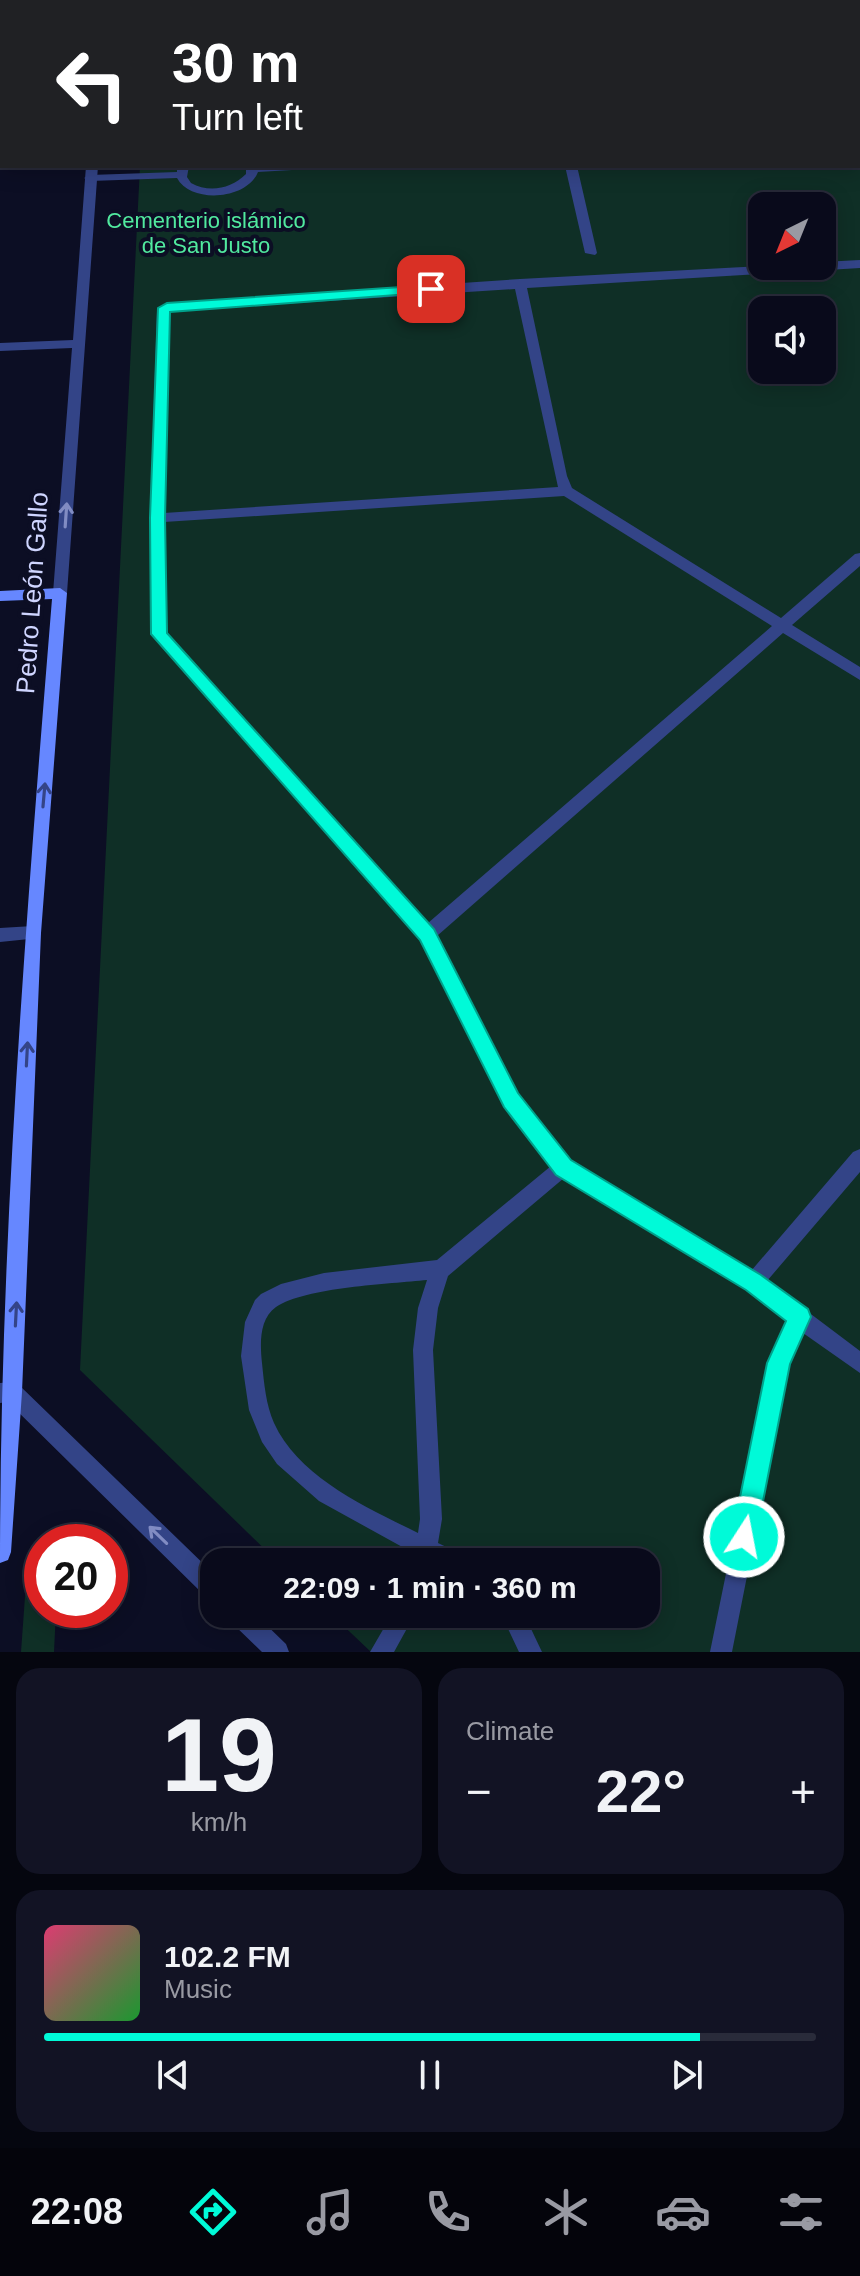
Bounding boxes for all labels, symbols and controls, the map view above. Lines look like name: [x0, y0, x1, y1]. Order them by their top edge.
text: 30 m: [172, 31, 300, 94]
icon: left: [40, 32, 144, 136]
text: Turn left: [172, 97, 303, 138]
north arrow: [748, 192, 836, 280]
map controls: [748, 192, 836, 384]
park label: Cementerio islámico de San Justo: [106, 208, 306, 258]
pin: [397, 255, 465, 323]
icon: arrive: [409, 267, 453, 311]
button: sound: [748, 296, 836, 384]
street label: Pedro León Gallo: [10, 491, 54, 695]
one-way arrow: [59, 502, 74, 529]
one-way arrow: [37, 782, 52, 809]
one-way arrow: [20, 1041, 35, 1068]
one-way arrow: [8, 1301, 23, 1328]
position arrow: [702, 1495, 786, 1579]
speed limit sign: 20: [24, 1524, 128, 1628]
one-way arrow: [149, 1526, 168, 1545]
text: 22:09 · 1 min · 360 m: [283, 1571, 577, 1604]
text: 19: [161, 1697, 277, 1813]
text: Climate: [466, 1716, 554, 1746]
text: 22°: [596, 1758, 686, 1825]
text: −: [466, 1767, 492, 1816]
text: +: [790, 1767, 816, 1816]
text: km/h: [191, 1807, 247, 1837]
text: 102.2 FM: [164, 1940, 291, 1973]
text: Music: [164, 1974, 232, 2004]
icon: previous: [151, 2053, 195, 2097]
icon: pause: [408, 2053, 452, 2097]
icon: next: [665, 2053, 709, 2097]
icon: directions: [185, 2184, 241, 2240]
icon: music: [302, 2184, 358, 2240]
icon: phone: [420, 2184, 476, 2240]
icon: climate: [538, 2184, 594, 2240]
icon: car: [655, 2184, 711, 2240]
icon: filters: [773, 2184, 829, 2240]
text: 22:08: [31, 2191, 123, 2232]

